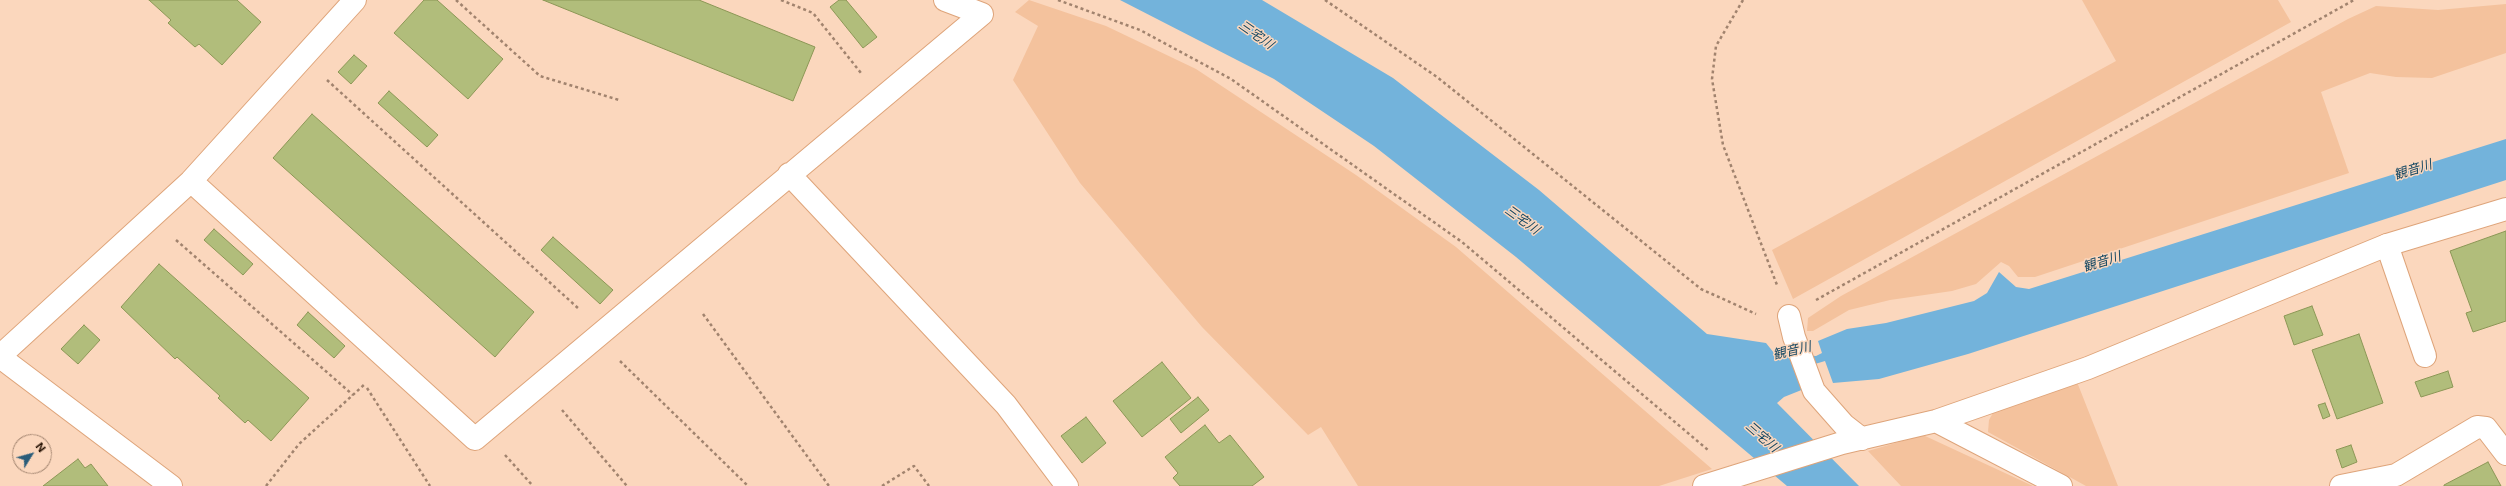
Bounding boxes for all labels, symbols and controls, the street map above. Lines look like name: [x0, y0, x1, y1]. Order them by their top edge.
water label: 三宅川: [1236, 17, 1276, 53]
water label: 観音川: [2392, 157, 2434, 183]
water label: 三宅川: [1502, 202, 1542, 238]
water label: 観音川: [2081, 249, 2123, 275]
water label: 観音川: [1771, 339, 1813, 363]
water label: 三宅川: [1742, 418, 1782, 456]
north arrow: [12, 434, 52, 474]
text: N: [33, 440, 49, 455]

